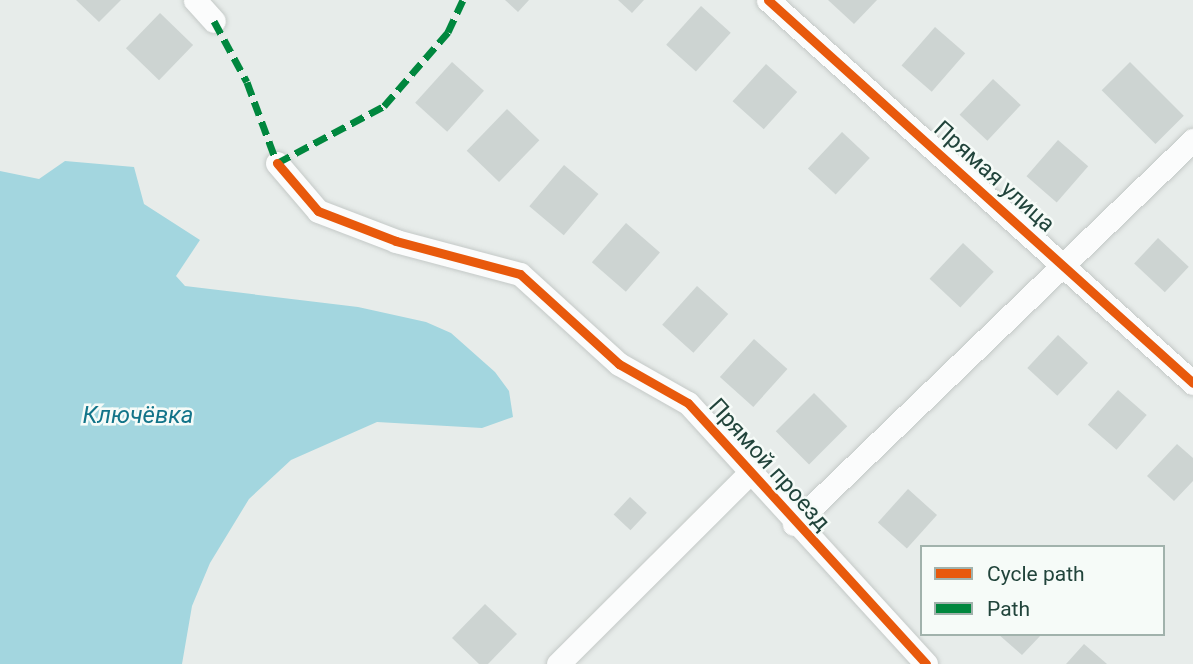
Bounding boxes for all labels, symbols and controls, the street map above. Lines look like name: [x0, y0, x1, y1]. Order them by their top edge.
street label: Прямая улица: [928, 116, 1060, 238]
street label: Прямой проезд: [702, 393, 836, 537]
water label: Ключёвка: [83, 402, 194, 430]
legend: [920, 545, 1165, 636]
text: Cycle path: [987, 562, 1085, 586]
text: Path: [987, 597, 1030, 621]

